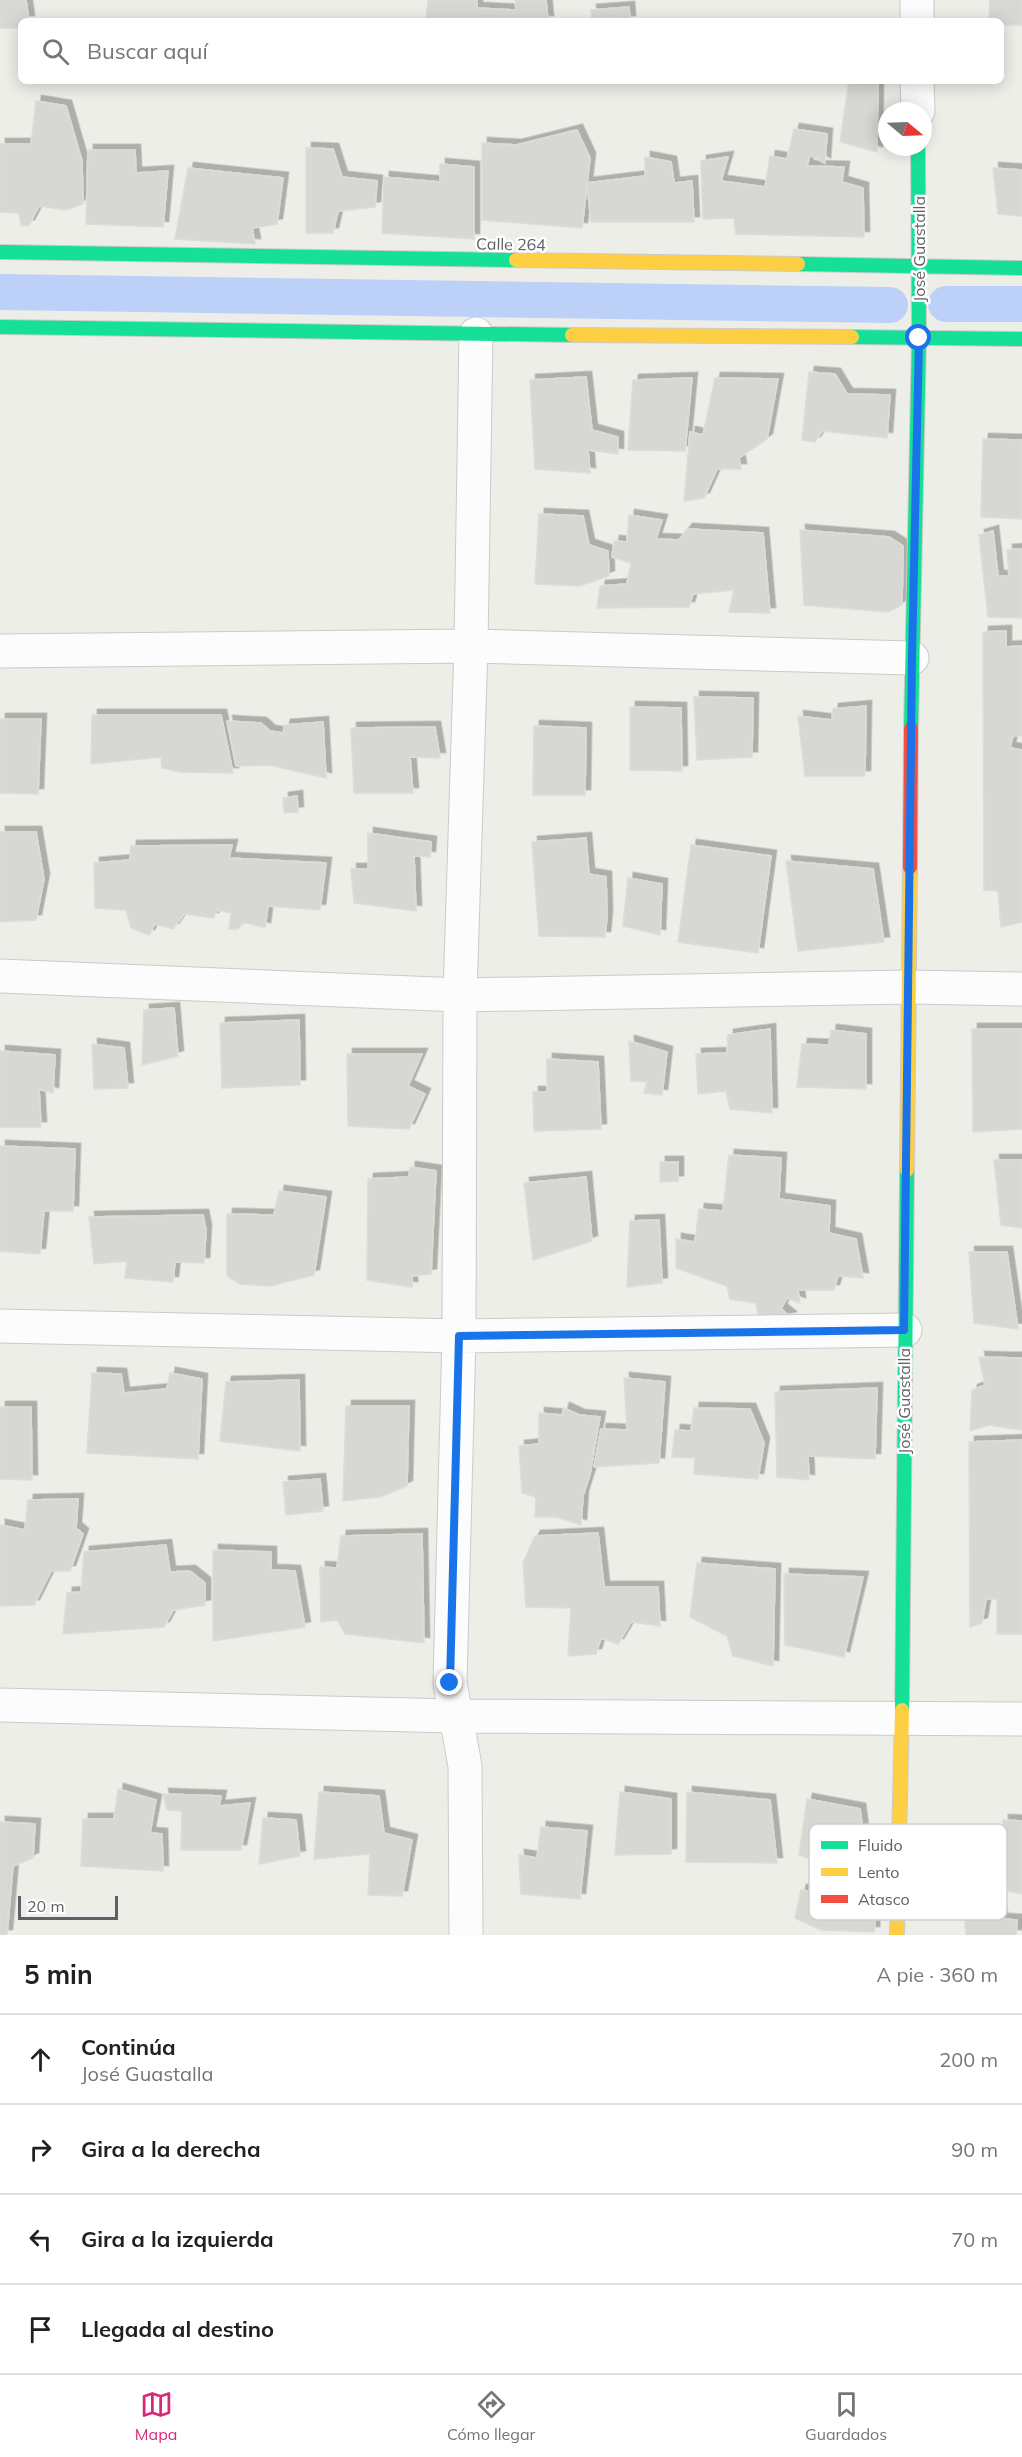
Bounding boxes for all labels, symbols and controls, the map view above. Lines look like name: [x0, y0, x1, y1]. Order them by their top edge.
search box: [18, 18, 1004, 84]
icon: search: [39, 35, 72, 68]
text: Buscar aquí: [87, 37, 208, 65]
north arrow: [878, 102, 932, 156]
street label: José Guastalla: [909, 196, 929, 302]
street label: Calle 264: [476, 233, 546, 255]
route start: [905, 324, 931, 350]
street label: José Guastalla: [894, 1348, 914, 1454]
route end: [436, 1669, 462, 1695]
legend: [809, 1824, 1007, 1920]
text: Fluido: [858, 1835, 903, 1855]
text: Lento: [858, 1862, 899, 1882]
text: Atasco: [858, 1889, 910, 1909]
scale bar: [18, 1893, 118, 1920]
text: 20 m: [27, 1896, 64, 1916]
text: 5 min: [24, 1958, 93, 1991]
text: A pie · 360 m: [877, 1962, 998, 1987]
text: Continúa: [81, 2033, 176, 2061]
icon: ahead: [24, 2043, 57, 2076]
text: 200 m: [939, 2047, 998, 2072]
text: José Guastalla: [81, 2061, 214, 2086]
icon: right: [24, 2133, 57, 2166]
text: Gira a la derecha: [81, 2135, 261, 2163]
text: 90 m: [951, 2137, 998, 2162]
icon: left: [24, 2223, 57, 2256]
text: Gira a la izquierda: [81, 2225, 274, 2253]
text: 70 m: [951, 2227, 998, 2252]
icon: arrive: [24, 2313, 57, 2346]
text: Llegada al destino: [81, 2315, 274, 2343]
tab: Mapa: [135, 2388, 177, 2444]
tab: Cómo llegar: [447, 2388, 535, 2444]
tab: Guardados: [805, 2388, 887, 2444]

